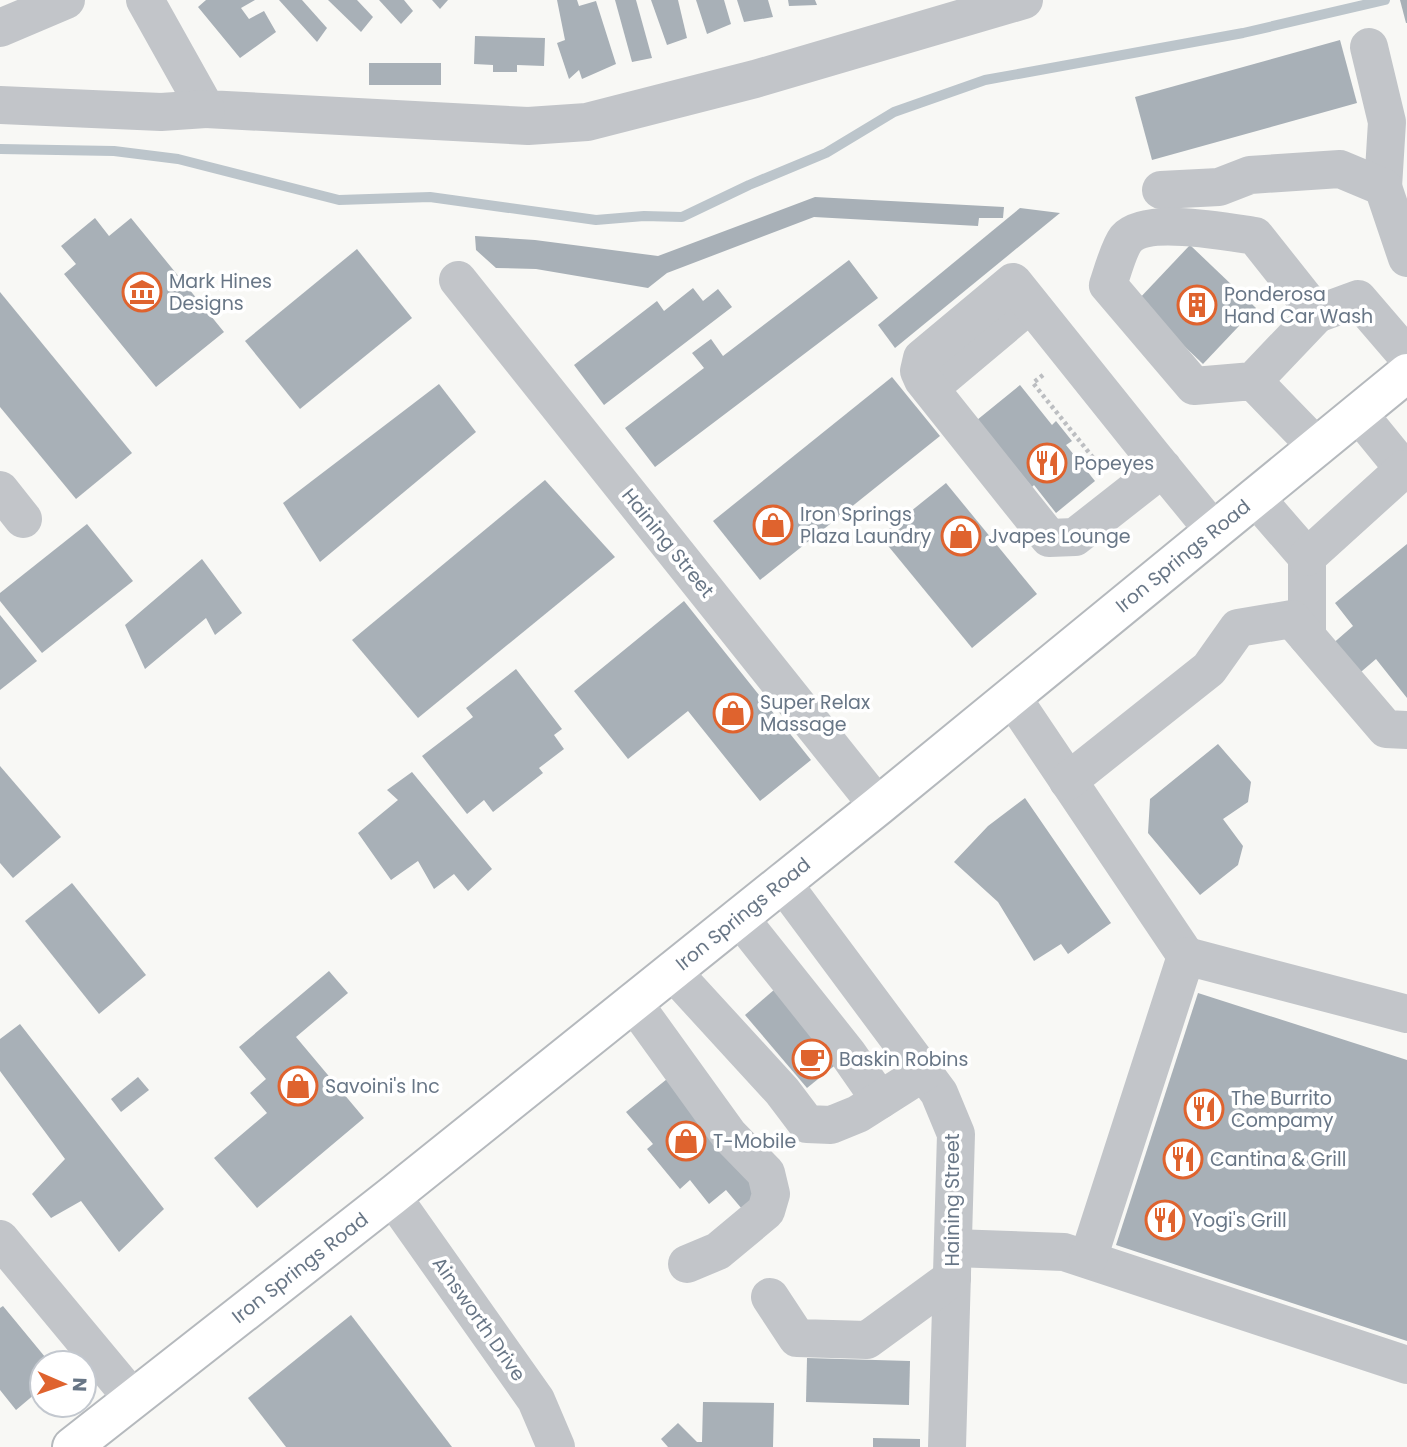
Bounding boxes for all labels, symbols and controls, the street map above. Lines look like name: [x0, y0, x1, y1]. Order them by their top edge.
place label: Mark Hines Designs: [169, 268, 272, 317]
museum icon: Mark Hines Designs: [121, 271, 163, 313]
place label: Ponderosa Hand Car Wash: [1224, 281, 1373, 330]
building icon: Ponderosa Hand Car Wash: [1176, 284, 1218, 326]
restaurant icon: Popeyes: [1026, 442, 1068, 484]
place label: Popeyes: [1074, 450, 1154, 477]
street label: Haining Street: [616, 483, 720, 603]
street label: Iron Springs Road: [1110, 493, 1256, 619]
place label: Iron Springs Plaza Laundry: [800, 501, 931, 550]
shop icon: Iron Springs Plaza Laundry: [752, 504, 794, 546]
shop icon: Jvapes Lounge: [940, 515, 982, 557]
place label: Jvapes Lounge: [988, 523, 1131, 550]
place label: Super Relax Massage: [760, 689, 870, 738]
shop icon: Super Relax Massage: [712, 692, 754, 734]
street label: Iron Springs Road: [670, 851, 816, 977]
cafe icon: Baskin Robins: [791, 1038, 833, 1080]
place label: Baskin Robins: [839, 1046, 968, 1073]
shop icon: Savoini's Inc: [277, 1065, 319, 1107]
place label: Savoini's Inc: [325, 1073, 440, 1100]
place label: The Burrito Compamy: [1231, 1085, 1334, 1134]
restaurant icon: The Burrito Compamy: [1183, 1088, 1225, 1130]
shop icon: T-Mobile: [665, 1120, 707, 1162]
place label: T-Mobile: [713, 1128, 796, 1155]
street label: Haining Street: [939, 1133, 966, 1267]
restaurant icon: Cantina & Grill: [1162, 1138, 1204, 1180]
place label: Cantina & Grill: [1210, 1146, 1346, 1173]
restaurant icon: Yogi's Grill: [1144, 1199, 1186, 1241]
street label: Iron Springs Road: [226, 1206, 374, 1330]
place label: Yogi's Grill: [1192, 1207, 1287, 1234]
street label: Ainsworth Drive: [426, 1251, 532, 1387]
north arrow: [28, 1349, 98, 1419]
text: N: [66, 1377, 93, 1392]

